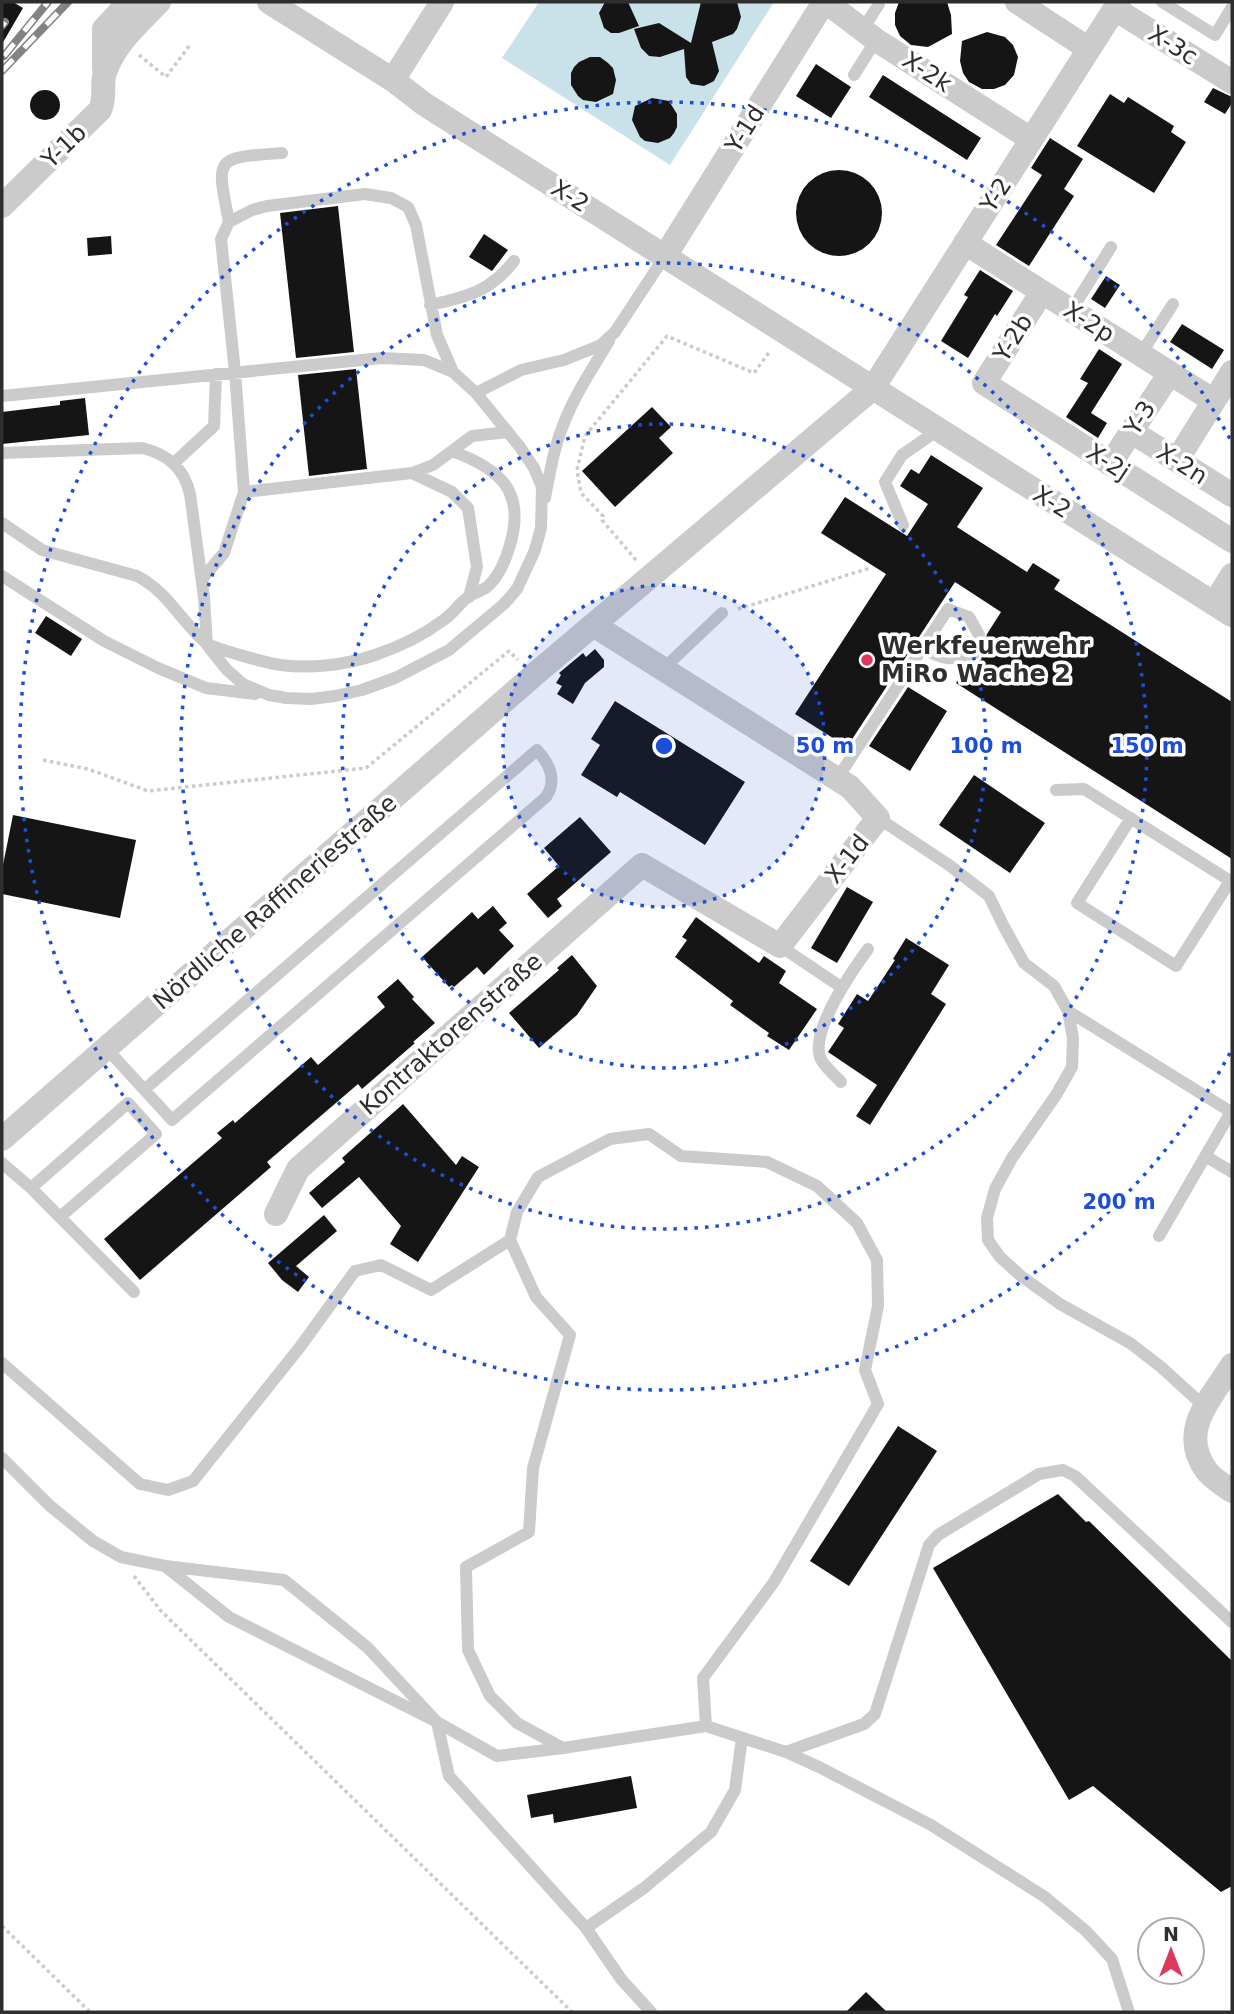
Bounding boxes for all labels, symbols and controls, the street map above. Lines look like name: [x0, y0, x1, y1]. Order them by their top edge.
street label: X-3c: [1143, 19, 1203, 71]
street label: X-2k: [897, 46, 957, 98]
street label: Y-1d: [719, 100, 770, 159]
street label: Y-1b: [35, 118, 92, 174]
street label: Y-2: [974, 172, 1017, 218]
street label: X-2: [546, 174, 594, 218]
street label: X-2p: [1059, 296, 1119, 348]
street label: Y-2b: [987, 309, 1038, 368]
street label: Y-3: [1118, 395, 1161, 441]
street label: X-2j: [1081, 438, 1135, 486]
street label: X-2n: [1152, 438, 1212, 490]
street label: X-2: [1028, 480, 1076, 524]
place label: Werkfeuerwehr MiRo Wache 2: [881, 632, 1090, 688]
marker: Werkfeuerwehr MiRo Wache 2: [859, 652, 875, 668]
centre of rings: [652, 734, 676, 758]
text: 50 m: [796, 734, 854, 758]
text: 100 m: [949, 734, 1023, 758]
text: 150 m: [1110, 734, 1184, 758]
street label: Nördliche Raffineriestraße: [148, 789, 402, 1015]
street label: X-1d: [819, 829, 875, 889]
street label: Kontraktorenstraße: [354, 947, 548, 1121]
text: 200 m: [1082, 1190, 1156, 1214]
north arrow: [1136, 1916, 1206, 1986]
text: N: [1163, 1923, 1179, 1945]

